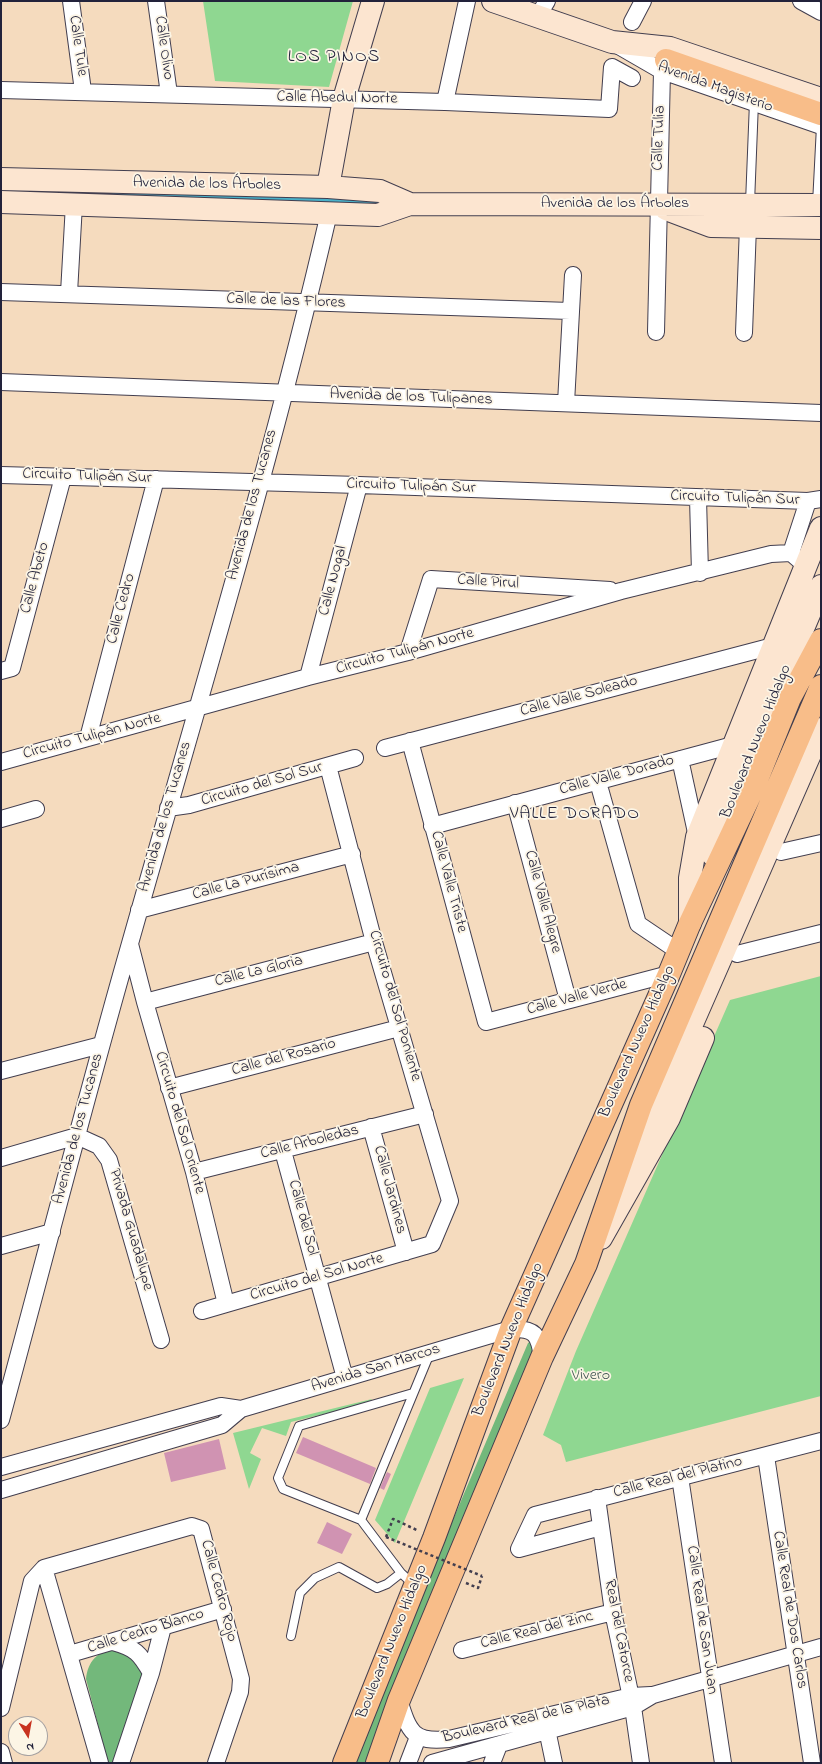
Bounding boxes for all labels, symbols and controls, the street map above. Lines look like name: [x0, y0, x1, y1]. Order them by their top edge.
street label: Calle Tule: [63, 14, 91, 78]
street label: Calle Olivo: [149, 15, 177, 81]
district label: LOS PINOS: [288, 47, 380, 69]
street label: Avenida Magisterio: [655, 58, 775, 118]
street label: Calle Abedul Norte: [276, 88, 398, 110]
street label: Calle Tulia: [649, 105, 671, 171]
street label: Avenida de los Árboles: [133, 174, 281, 196]
street label: Avenida de los Árboles: [541, 194, 689, 214]
street label: Calle de las Flores: [226, 290, 346, 314]
street label: Avenida de los Tulipanes: [329, 386, 493, 410]
street label: Avenida de los Tucanes: [224, 427, 282, 583]
street label: Circuito Tulipán Sur: [22, 465, 152, 489]
street label: Circuito Tulipán Sur: [346, 475, 476, 499]
street label: Circuito Tulipán Sur: [670, 487, 800, 511]
street label: Calle Abeto: [17, 540, 55, 616]
street label: Calle Nogal: [315, 544, 353, 618]
street label: Calle Pirul: [456, 571, 520, 595]
street label: Calle Cedro: [103, 572, 141, 646]
street label: Circuito Tulipán Norte: [334, 624, 476, 680]
street label: Boulevard Nuevo Hidalgo: [717, 662, 797, 822]
street label: Calle Valle Soleado: [518, 672, 640, 722]
street label: Circuito Tulipán Norte: [21, 709, 163, 765]
street label: Avenida de los Tucanes: [135, 740, 197, 894]
street label: Calle Valle Dorado: [558, 752, 676, 800]
street label: Circuito del Sol Sur: [199, 758, 325, 812]
district label: VALLE DORADO: [510, 804, 640, 826]
street label: Calle Valle Triste: [425, 829, 471, 935]
street label: Calle Valle Alegre: [519, 848, 565, 956]
street label: Calle La Purísima: [190, 859, 302, 905]
street label: Circuito del Sol Poniente: [363, 928, 425, 1084]
street label: Calle La Gloria: [213, 952, 305, 992]
street label: Boulevard Nuevo Hidalgo: [596, 963, 680, 1121]
street label: Calle Valle Verde: [525, 975, 629, 1021]
street label: Calle del Rosario: [230, 1035, 338, 1081]
street label: Circuito del Sol Oriente: [150, 1050, 208, 1196]
street label: Avenida de los Tucanes: [50, 1051, 108, 1207]
street label: Calle Arboledas: [259, 1122, 361, 1164]
street label: Calle Jardines: [368, 1144, 410, 1236]
street label: Privada Guadalupe: [103, 1167, 157, 1293]
street label: Calle del Sol: [283, 1178, 321, 1258]
street label: Circuito del Sol Norte: [248, 1250, 386, 1306]
street label: Boulevard Nuevo Hidalgo: [469, 1260, 549, 1420]
street label: Avenida San Marcos: [309, 1340, 443, 1398]
park label: Vivero: [572, 1366, 610, 1386]
street label: Calle Real del Platino: [612, 1453, 744, 1503]
street label: Calle Real de Dos Carlos: [767, 1530, 811, 1690]
street label: Calle Cedro Rojo: [195, 1538, 241, 1644]
street label: Calle Real de San Juan: [681, 1545, 721, 1695]
street label: Boulevard Nuevo Hidalgo: [353, 1562, 433, 1722]
street label: Real del Catorce: [599, 1578, 637, 1684]
street label: Calle Cedro Blanco: [86, 1605, 206, 1659]
street label: Calle Real del Zinc: [479, 1608, 595, 1654]
street label: Boulevard Real de la Plata: [440, 1691, 612, 1749]
north arrow: [8, 1716, 48, 1756]
text: N: [25, 1738, 35, 1755]

